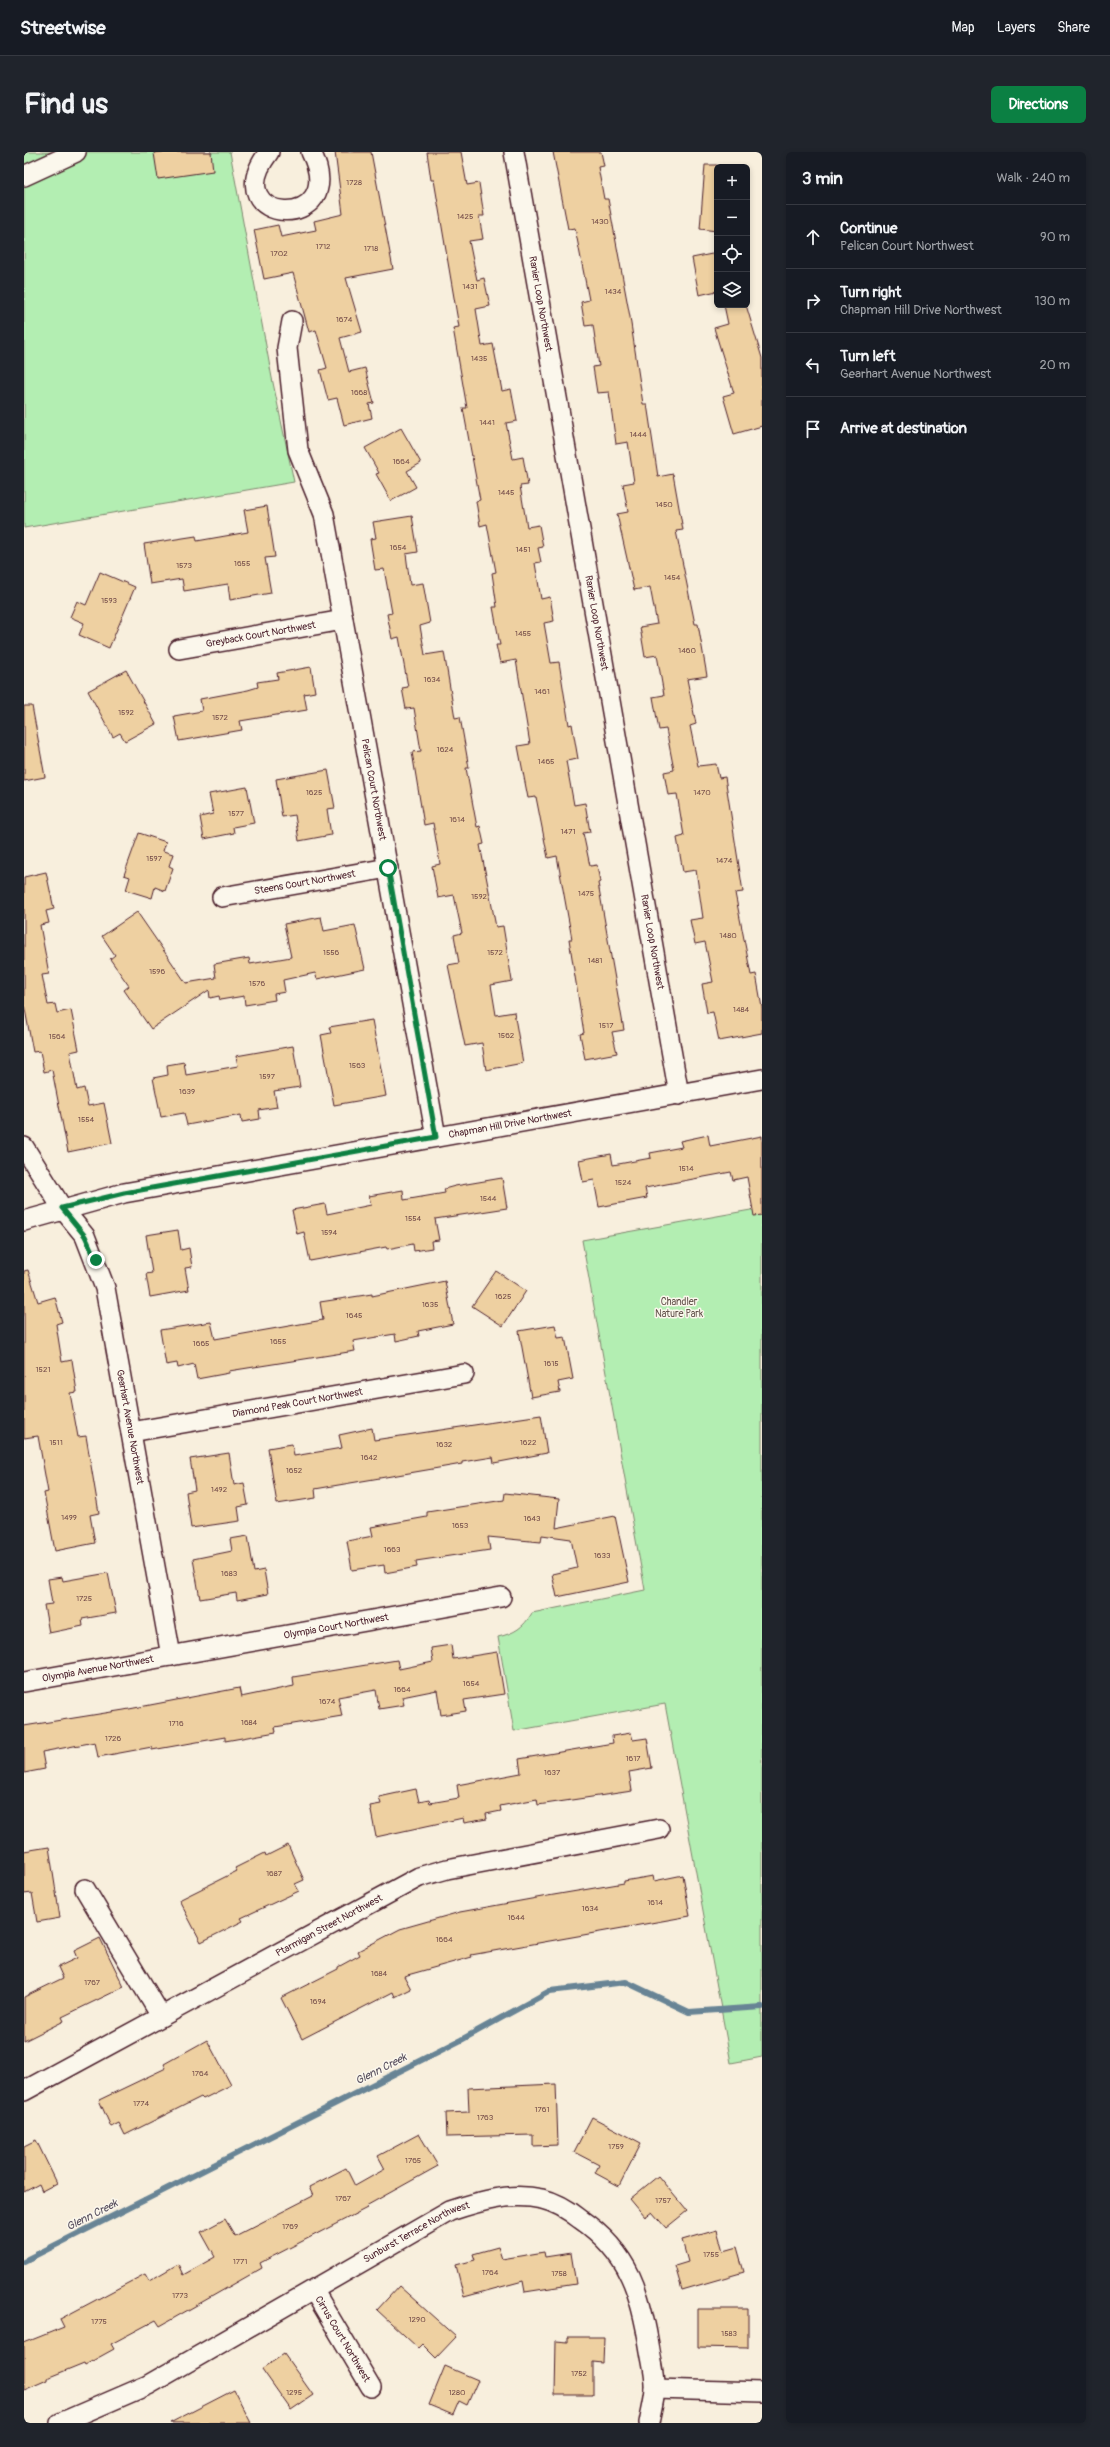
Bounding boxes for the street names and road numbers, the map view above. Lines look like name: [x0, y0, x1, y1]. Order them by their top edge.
street label: Ranier Loop Northwest: [526, 255, 555, 353]
street label: Ranier Loop Northwest: [582, 574, 611, 672]
street label: Greyback Court Northwest: [205, 619, 318, 650]
street label: Pelican Court Northwest: [359, 738, 389, 842]
street label: Steens Court Northwest: [253, 868, 357, 897]
street label: Ranier Loop Northwest: [638, 894, 667, 991]
street label: Chapman Hill Drive Northwest: [448, 1107, 573, 1141]
street label: Gearhart Avenue Northwest: [114, 1369, 146, 1486]
street label: Diamond Peak Court Northwest: [231, 1386, 365, 1420]
street label: Olympia Court Northwest: [283, 1611, 390, 1642]
street label: Olympia Avenue Northwest: [41, 1653, 155, 1685]
street label: Ptarmigan Street Northwest: [274, 1891, 385, 1959]
street label: Sunburst Terrace Northwest: [361, 2199, 472, 2266]
street label: Cirrus Court Northwest: [312, 2294, 373, 2385]

